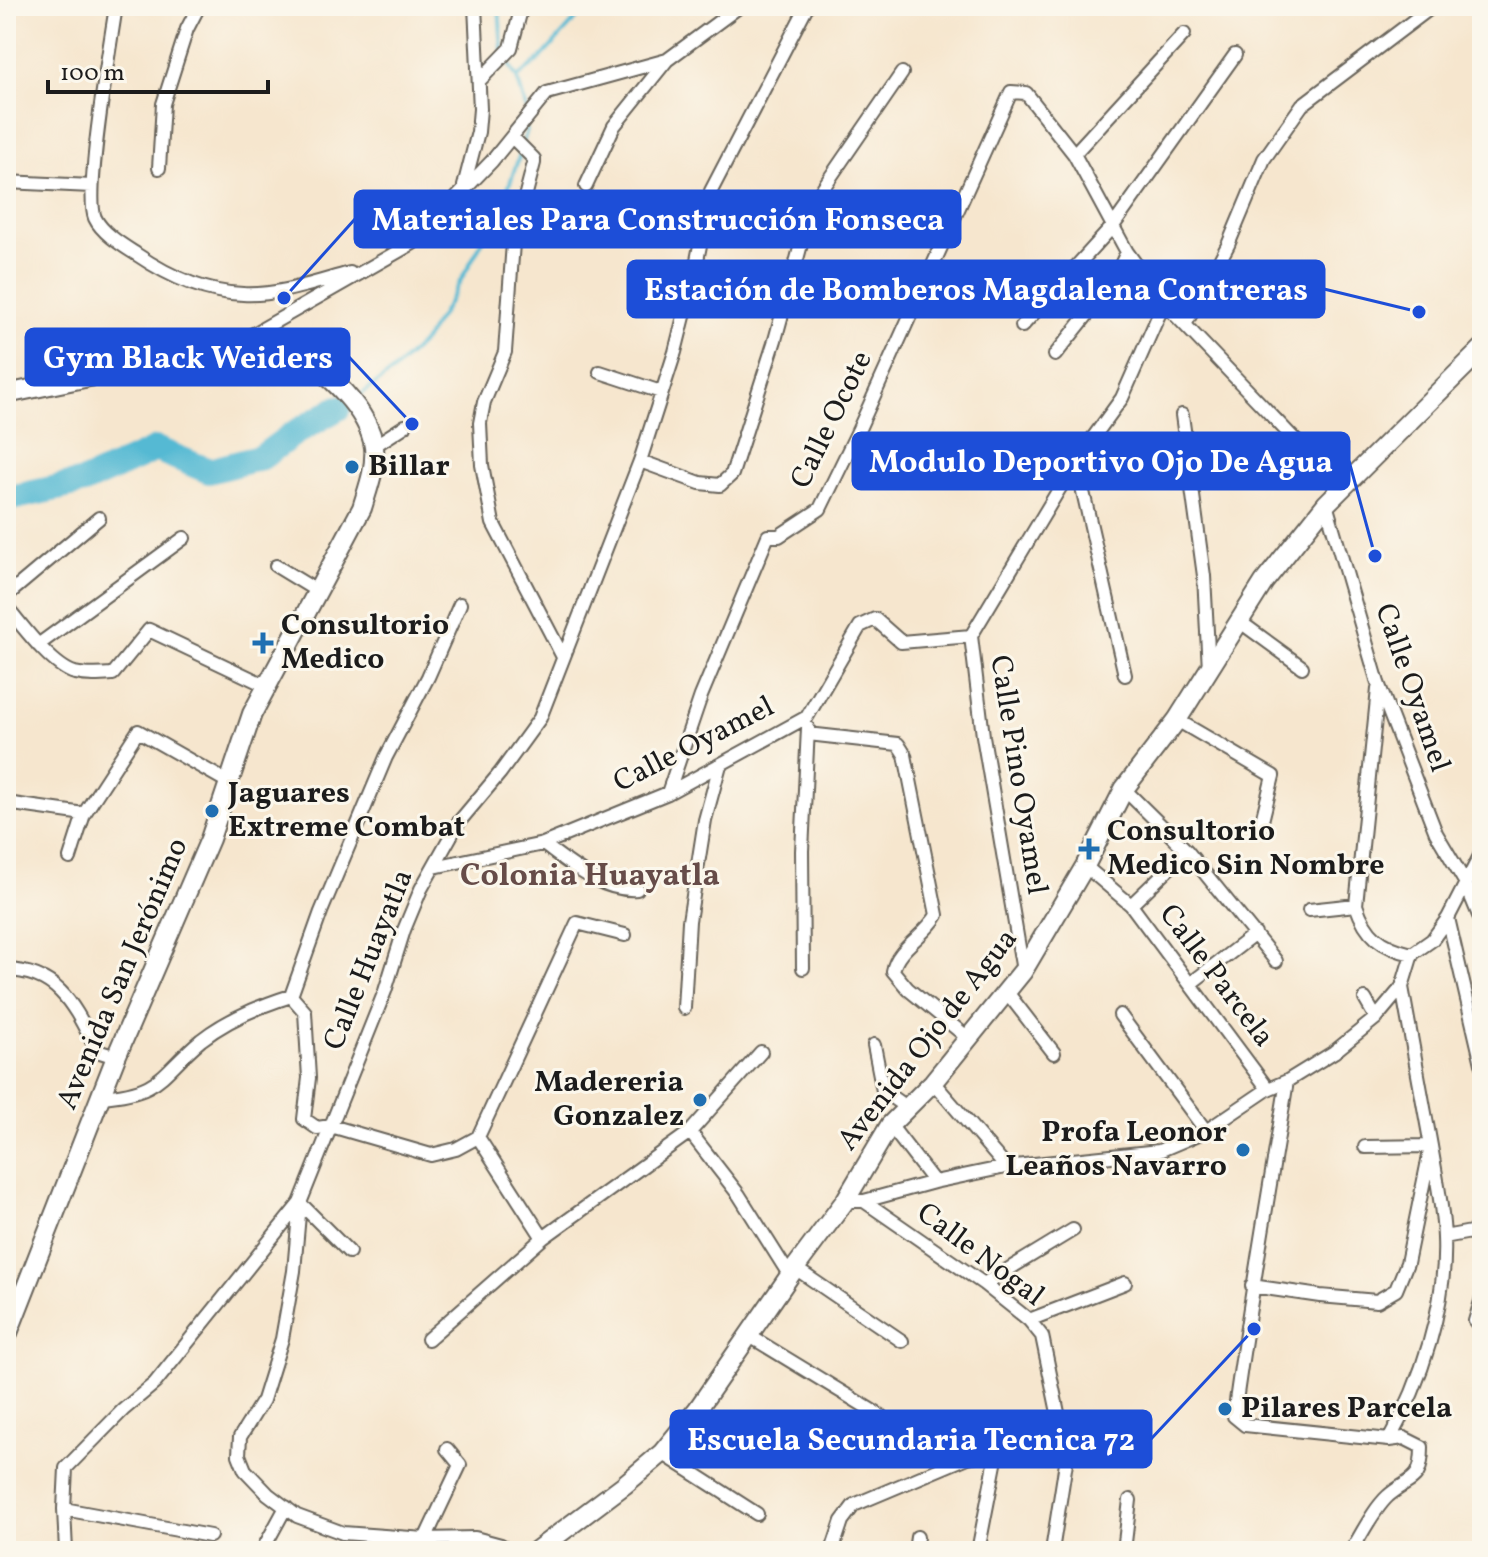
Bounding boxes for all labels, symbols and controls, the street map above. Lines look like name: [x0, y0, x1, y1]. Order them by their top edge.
scale bar: [48, 44, 268, 94]
text: 100 m: [60, 57, 125, 91]
callout: Materiales Para Construcción Fonseca: [355, 191, 960, 247]
text: Materiales Para Construcción Fonseca: [372, 200, 944, 244]
callout: Estación de Bomberos Magdalena Contreras: [628, 261, 1324, 317]
text: Estación de Bomberos Magdalena Contreras: [644, 270, 1308, 314]
callout: Gym Black Weiders: [26, 329, 349, 385]
text: Gym Black Weiders: [43, 338, 333, 382]
street label: Calle Ocote: [781, 344, 883, 496]
callout: Modulo Deportivo Ojo De Agua: [853, 433, 1349, 489]
text: Modulo Deportivo Ojo De Agua: [869, 442, 1333, 486]
place label: Billar: [368, 446, 450, 488]
marker: Billar: [343, 458, 361, 476]
street label: Calle Oyamel: [1364, 598, 1460, 778]
place label: Consultorio Medico: [281, 605, 449, 681]
marker: Consultorio Medico: [252, 632, 274, 654]
street label: Calle Pino Oyamel: [978, 652, 1058, 898]
street label: Calle Oyamel: [606, 686, 782, 804]
place label: Jaguares Extreme Combat: [227, 773, 465, 849]
marker: Jaguares Extreme Combat: [203, 802, 221, 820]
place label: Consultorio Medico Sin Nombre: [1107, 811, 1385, 887]
street label: Avenida San Jerónimo: [47, 832, 199, 1116]
marker: Consultorio Medico Sin Nombre: [1078, 838, 1100, 860]
district label: Colonia Huayatla: [460, 855, 720, 899]
street label: Calle Huayatla: [314, 863, 424, 1057]
street label: Calle Parcela: [1148, 896, 1284, 1056]
street label: Avenida Ojo de Agua: [828, 920, 1028, 1160]
place label: Madereria Gonzalez: [534, 1062, 684, 1138]
marker: Madereria Gonzalez: [691, 1091, 709, 1109]
place label: Profa Leonor Leaños Navarro: [1005, 1112, 1227, 1188]
marker: Profa Leonor Leaños Navarro: [1234, 1141, 1252, 1159]
street label: Calle Nogal: [907, 1193, 1053, 1317]
place label: Pilares Parcela: [1241, 1388, 1452, 1430]
marker: Pilares Parcela: [1216, 1400, 1234, 1418]
callout: Escuela Secundaria Tecnica 72: [671, 1411, 1151, 1467]
text: Escuela Secundaria Tecnica 72: [687, 1420, 1135, 1464]

